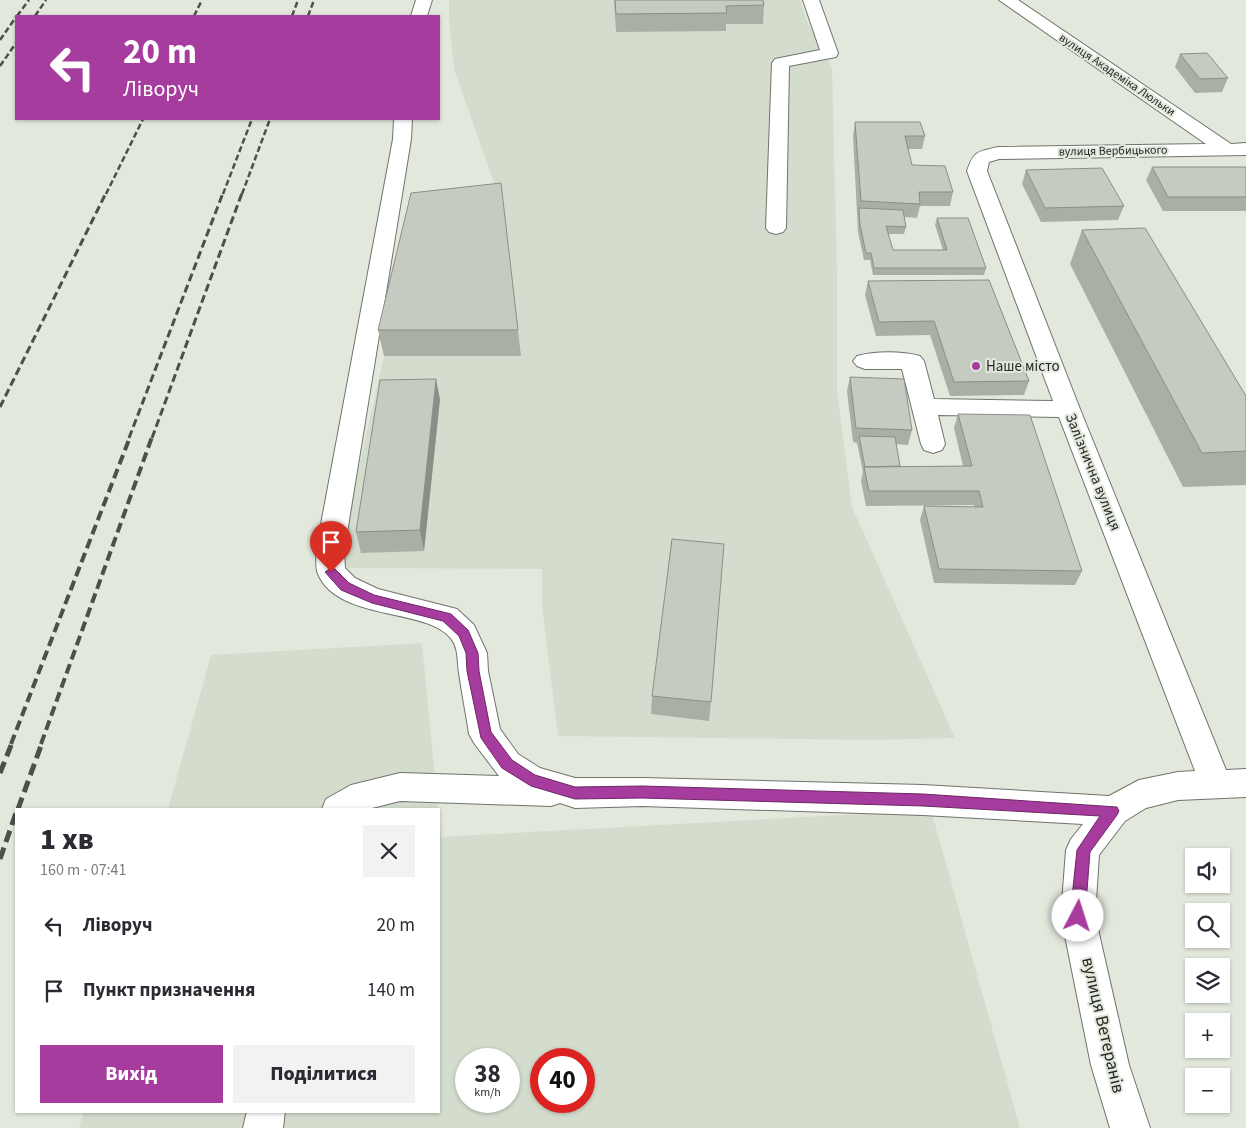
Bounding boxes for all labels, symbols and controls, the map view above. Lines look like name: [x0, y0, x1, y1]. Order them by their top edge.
text: 20 m: [123, 27, 197, 77]
street label: вулиця Академіка Люльки: [1055, 30, 1179, 120]
icon: left: [40, 35, 105, 100]
text: Ліворуч: [123, 73, 199, 105]
street label: вулиця Вербицького: [1058, 142, 1168, 160]
place label: Наше місто: [986, 356, 1060, 377]
marker: Наше місто: [970, 360, 982, 372]
street label: Залізнична вулиця: [1060, 410, 1126, 534]
pin: [310, 521, 352, 572]
icon: arrive: [317, 528, 345, 556]
text: 1 хв: [40, 818, 94, 861]
button: close: [363, 825, 415, 877]
map controls: [1185, 848, 1230, 1113]
button: sound: [1185, 848, 1230, 893]
text: 160 m · 07:41: [40, 859, 127, 881]
position arrow: [1051, 889, 1103, 941]
button: search: [1185, 903, 1230, 948]
icon: left: [40, 912, 68, 940]
text: Ліворуч: [83, 912, 152, 939]
text: 20 m: [377, 912, 415, 939]
street label: вулиця Ветеранів: [1075, 955, 1131, 1095]
button: layers: [1185, 958, 1230, 1003]
icon: arrive: [40, 977, 68, 1005]
text: Пункт призначення: [83, 977, 255, 1004]
text: 140 m: [367, 977, 415, 1004]
button: +: [1185, 1013, 1230, 1058]
button: Вихід: [40, 1045, 223, 1103]
button: Поділитися: [233, 1045, 415, 1103]
speed limit sign: 40: [530, 1048, 595, 1113]
text: 38: [474, 1056, 501, 1092]
button: −: [1185, 1068, 1230, 1113]
text: km/h: [474, 1084, 501, 1101]

